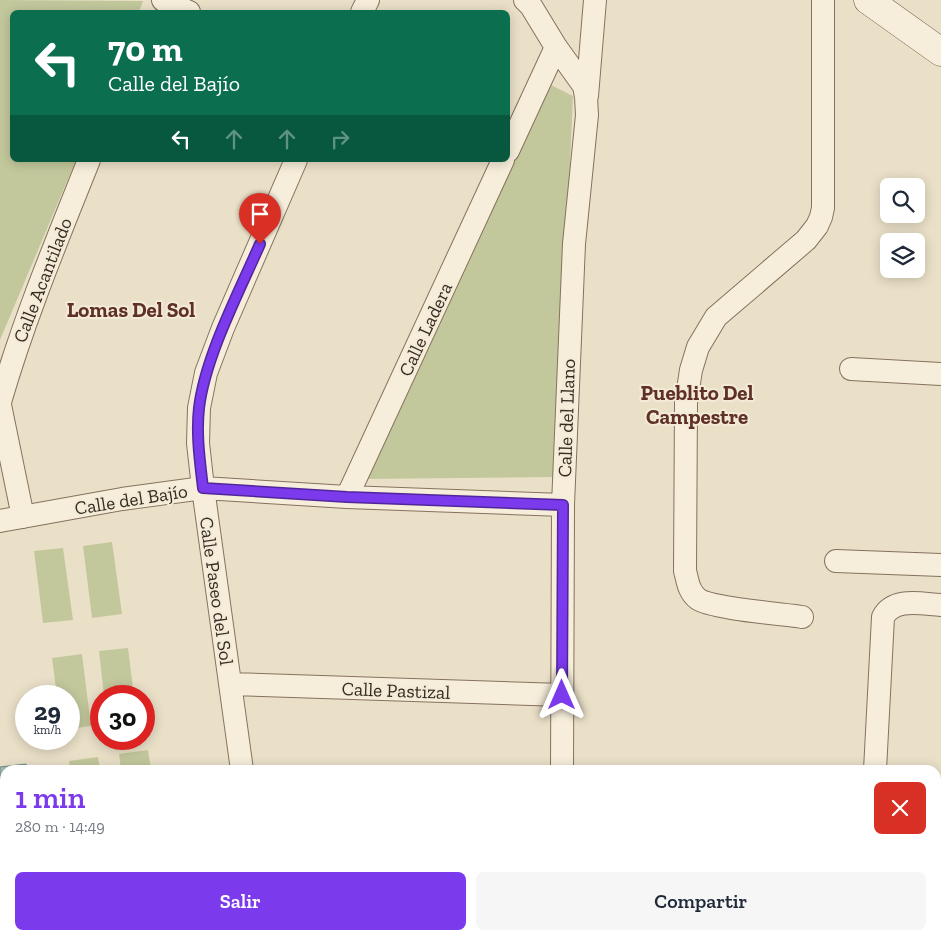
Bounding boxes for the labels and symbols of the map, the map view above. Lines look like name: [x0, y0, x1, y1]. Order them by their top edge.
pin: [239, 193, 281, 244]
street label: Calle Acantilado: [8, 214, 77, 346]
street label: Calle Ladera: [394, 279, 457, 380]
district label: Lomas Del Sol: [67, 297, 195, 322]
street label: Calle del Llano: [553, 358, 580, 478]
district label: Pueblito Del Campestre: [641, 380, 753, 429]
street label: Calle del Bajío: [73, 479, 189, 520]
street label: Calle Paseo del Sol: [195, 515, 238, 667]
position arrow: [535, 668, 587, 720]
street label: Calle Pastizal: [341, 677, 451, 704]
speed limit sign: 30: [90, 685, 155, 750]

